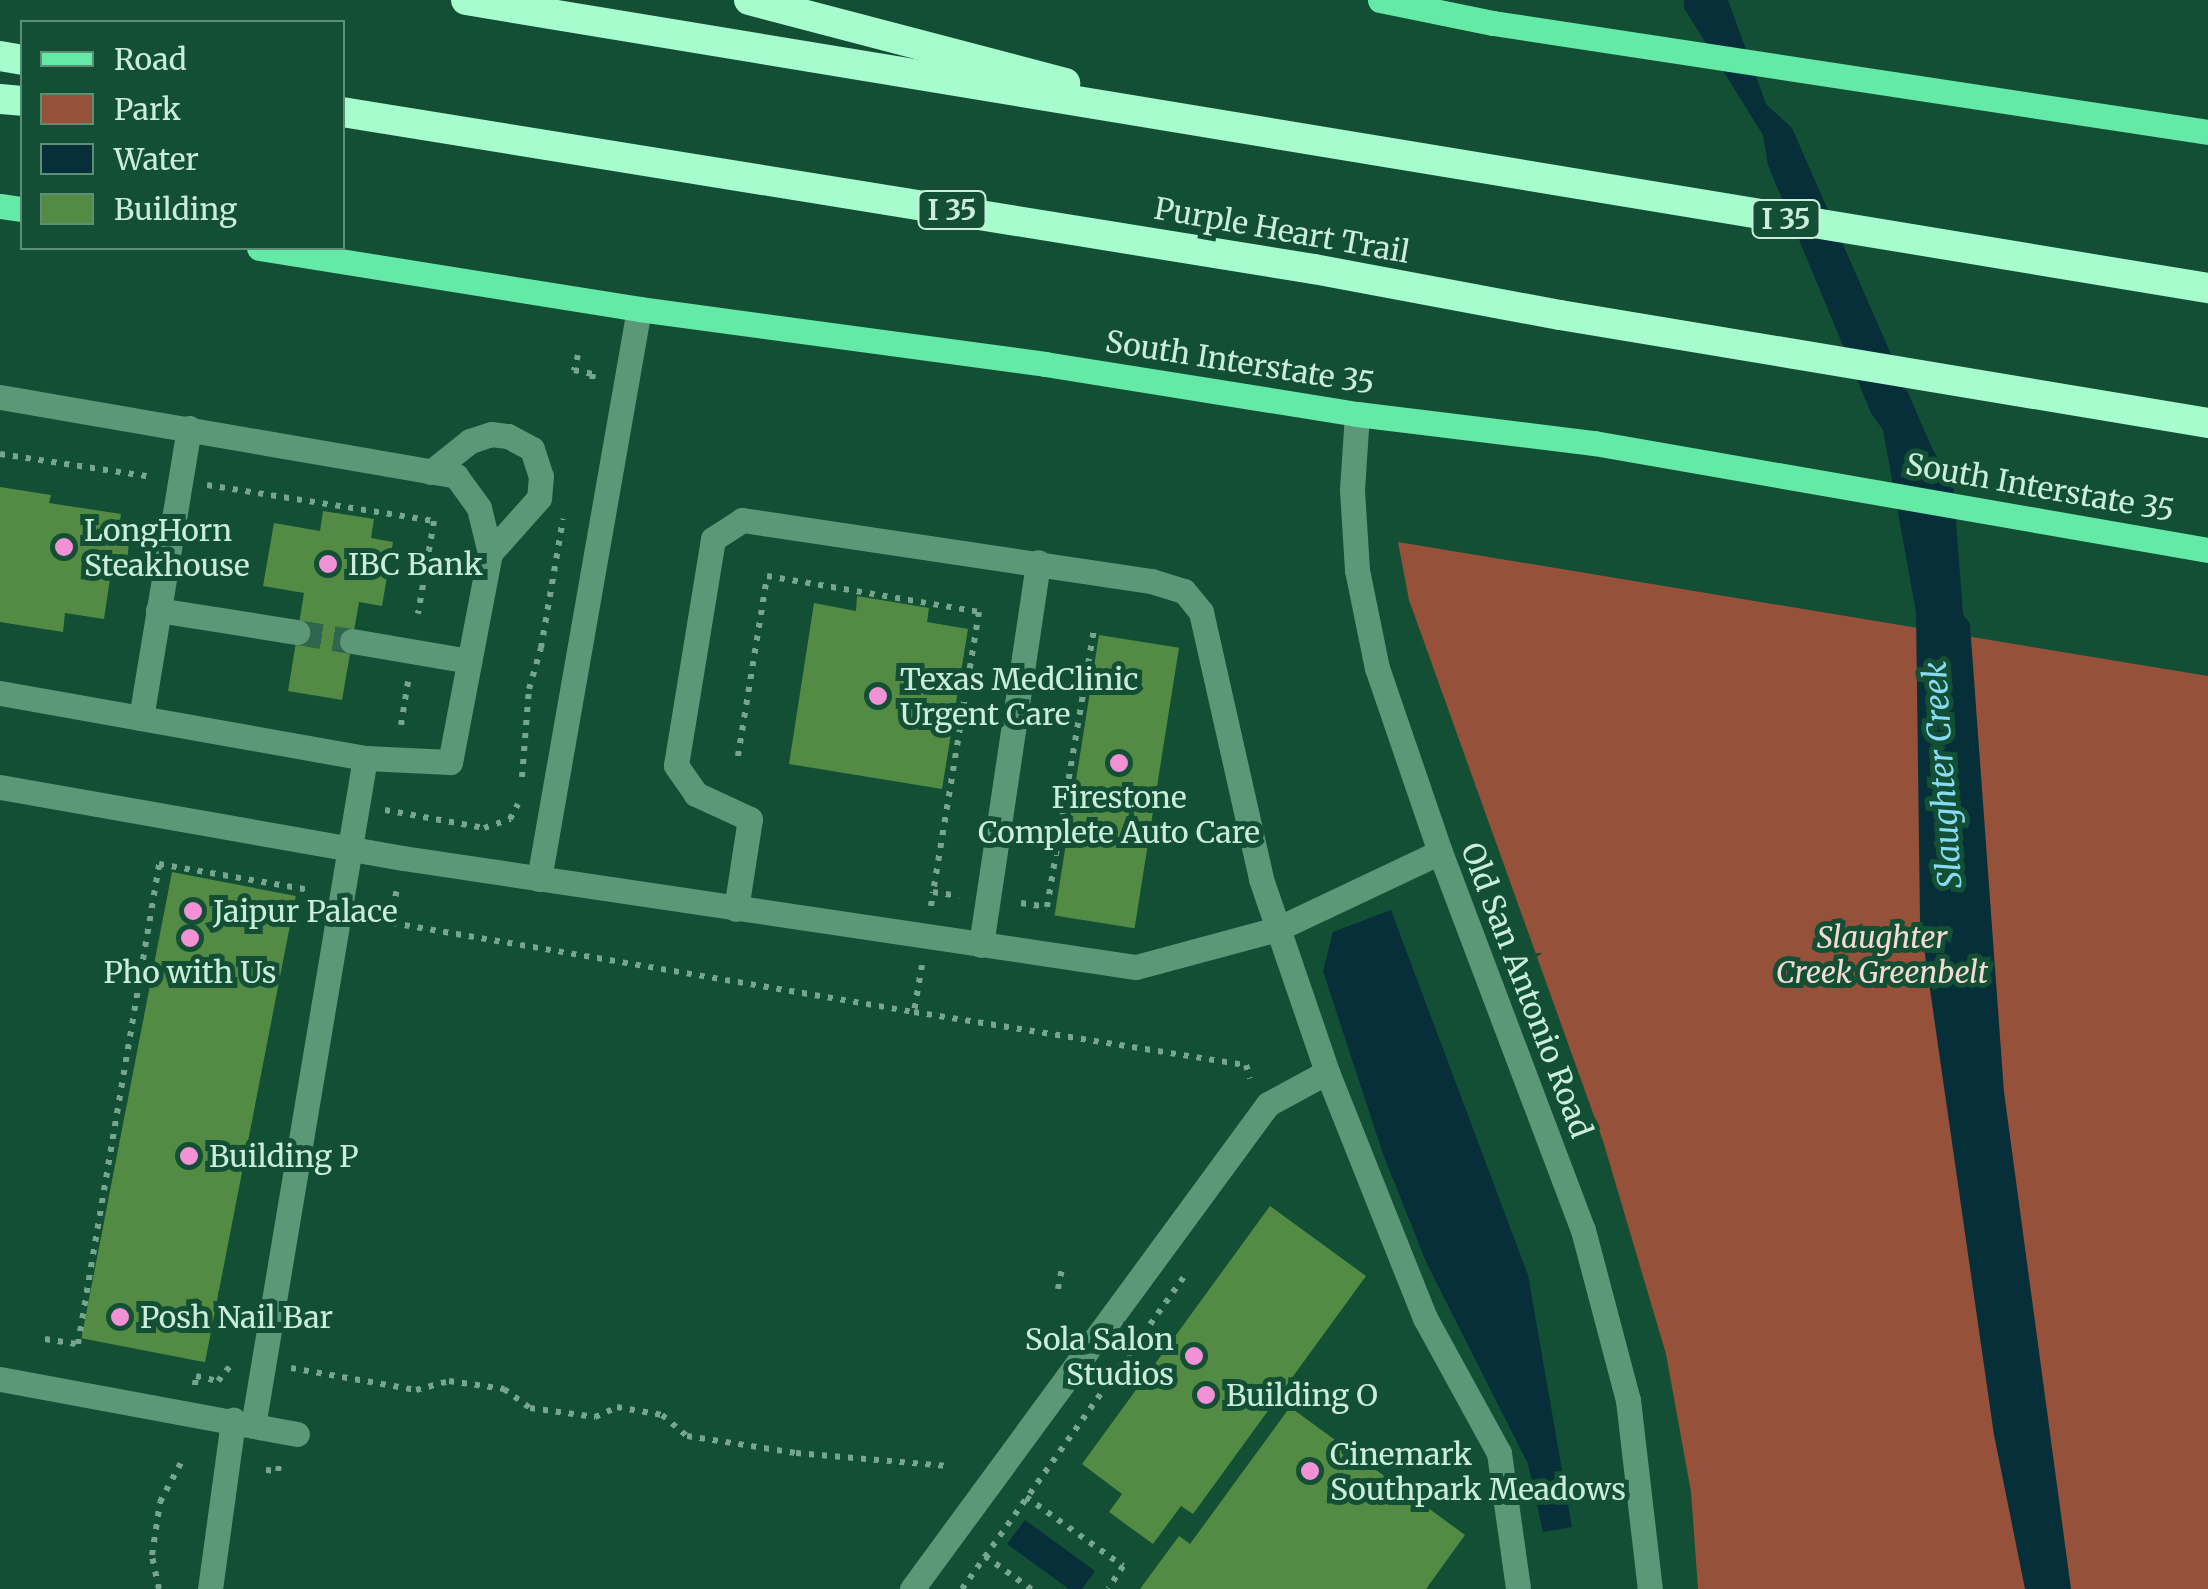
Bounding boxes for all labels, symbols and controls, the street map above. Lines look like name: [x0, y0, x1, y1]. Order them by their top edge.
legend: [20, 20, 345, 250]
text: Road: [114, 40, 187, 78]
text: Park: [114, 90, 181, 128]
text: Water: [114, 140, 199, 178]
road number: I 35: [917, 187, 987, 233]
text: Building: [114, 190, 237, 228]
street label: Purple Heart Trail: [1151, 190, 1413, 270]
road number: I 35: [1751, 196, 1821, 242]
street label: South Interstate 35: [1103, 323, 1377, 401]
street label: South Interstate 35: [1903, 446, 2177, 528]
place label: LongHorn Steakhouse: [84, 512, 250, 582]
marker: LongHorn Steakhouse: [53, 536, 75, 558]
place label: IBC Bank: [348, 546, 483, 582]
marker: IBC Bank: [317, 553, 339, 575]
water label: Slaughter Creek: [1916, 660, 1970, 890]
place label: Texas MedClinic Urgent Care: [900, 661, 1138, 732]
marker: Texas MedClinic Urgent Care: [865, 683, 891, 709]
marker: Firestone Complete Auto Care: [1108, 752, 1130, 774]
place label: Firestone Complete Auto Care: [978, 779, 1260, 850]
street label: Old San Antonio Road: [1454, 837, 1600, 1143]
place label: Jaipur Palace: [213, 893, 398, 929]
marker: Jaipur Palace: [182, 900, 204, 922]
park label: Slaughter Creek Greenbelt: [1776, 919, 1988, 990]
marker: Pho with Us: [179, 927, 201, 949]
place label: Pho with Us: [104, 954, 276, 990]
place label: Building P: [209, 1138, 359, 1174]
marker: Building P: [178, 1145, 200, 1167]
place label: Posh Nail Bar: [140, 1299, 333, 1335]
marker: Posh Nail Bar: [109, 1306, 131, 1328]
place label: Sola Salon Studios: [1025, 1321, 1174, 1392]
marker: Sola Salon Studios: [1183, 1345, 1205, 1367]
place label: Building O: [1226, 1377, 1378, 1413]
marker: Building O: [1195, 1384, 1217, 1406]
place label: Cinemark Southpark Meadows: [1330, 1436, 1626, 1506]
marker: Cinemark Southpark Meadows: [1299, 1460, 1321, 1482]

